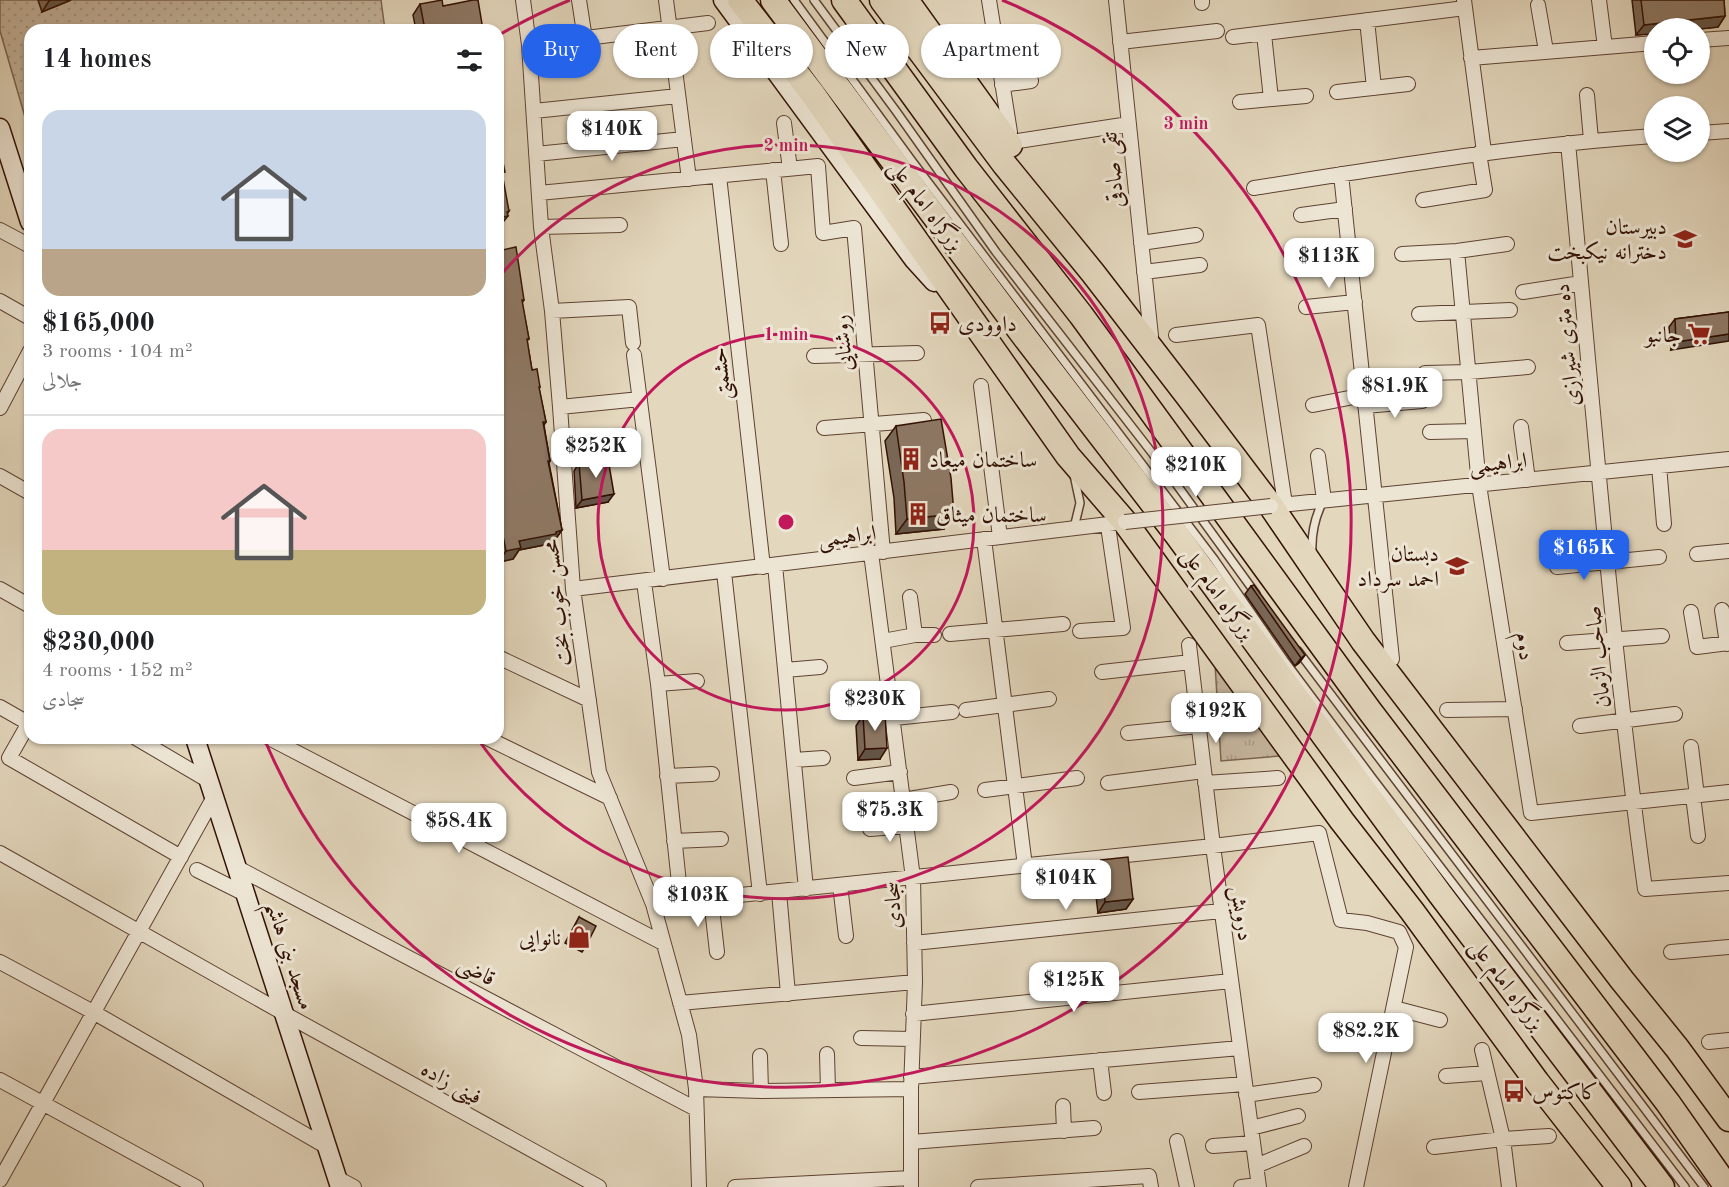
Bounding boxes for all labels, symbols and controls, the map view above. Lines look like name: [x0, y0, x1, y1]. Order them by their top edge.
map controls: [1644, 18, 1710, 162]
button: locate: [1644, 18, 1710, 84]
chip: Buy: [522, 24, 601, 78]
chip: Rent: [613, 24, 698, 78]
chip: Filters: [710, 24, 813, 78]
chip: New: [825, 24, 909, 78]
chip: Apartment: [921, 24, 1061, 78]
icon: filters: [453, 44, 486, 77]
text: 14 homes: [42, 47, 151, 73]
button: layers: [1644, 96, 1710, 162]
pin: $140K: [570, 111, 654, 162]
text: 3 min: [1163, 115, 1209, 133]
text: $140K: [581, 120, 643, 140]
street label: تقی صادقی: [1098, 130, 1133, 209]
text: 2 min: [763, 137, 809, 155]
icon: home: [210, 149, 318, 257]
street label: بزرگراه امام علی: [879, 153, 971, 260]
place label: دبیرستان دخترانه نیکبخت: [1547, 217, 1667, 265]
school or university icon: دبیرستان دخترانه نیکبخت: [1672, 226, 1698, 252]
pin: $113K: [1287, 238, 1371, 289]
text: $113K: [1298, 247, 1360, 267]
street label: ده متری شیرازی: [1552, 283, 1585, 407]
bus stop icon: داوودی: [927, 310, 953, 336]
text: $165,000: [42, 311, 155, 337]
street label: روشنایی: [831, 313, 860, 372]
place label: داوودی: [958, 314, 1017, 337]
supermarket icon: جانبو: [1686, 321, 1712, 347]
place label: جانبو: [1643, 325, 1681, 348]
text: 1 min: [763, 326, 809, 344]
text: 3 rooms · 104 m²: [42, 342, 192, 362]
street label: حشمتی: [708, 346, 739, 401]
pin: $81.9K: [1346, 368, 1444, 419]
text: جلالی: [42, 372, 82, 392]
text: $81.9K: [1361, 377, 1429, 397]
pin: $252K: [554, 428, 638, 479]
text: $252K: [565, 437, 627, 457]
building icon: ساختمان میعاد: [898, 446, 924, 472]
pin: $210K: [1154, 447, 1238, 498]
place label: ساختمان میعاد: [929, 450, 1037, 472]
street label: ابراهیمی: [1468, 450, 1529, 481]
text: $210K: [1165, 456, 1227, 476]
icon: home: [210, 468, 318, 576]
building icon: ساختمان میثاق: [905, 501, 931, 527]
place label: ساختمان میثاق: [936, 505, 1047, 527]
centre of rings: [776, 512, 796, 532]
street label: ابراهیمی: [817, 523, 878, 554]
pin: $165K: [1542, 530, 1626, 581]
street label: محسن خوب بخت: [540, 537, 579, 667]
text: $165K: [1553, 539, 1615, 559]
street label: بزرگراه امام علی: [1171, 541, 1262, 649]
place label: دبستان احمد سرداد: [1357, 544, 1439, 593]
school or university icon: دبستان احمد سرداد: [1444, 553, 1470, 579]
street label: صاحب الزمان: [1583, 604, 1617, 709]
text: $230,000: [42, 630, 155, 656]
street label: دوم: [1504, 630, 1537, 663]
text: 4 rooms · 152 m²: [42, 661, 192, 681]
pin: $230K: [833, 681, 917, 732]
text: $230K: [844, 690, 906, 710]
text: سجادی: [42, 691, 85, 711]
pin: $192K: [1174, 693, 1258, 744]
text: $192K: [1185, 702, 1247, 722]
pin: $75.3K: [841, 792, 939, 843]
text: $75.3K: [856, 801, 924, 821]
pin: $58.4K: [410, 803, 508, 854]
text: $58.4K: [425, 812, 493, 832]
pin: $104K: [1024, 860, 1108, 911]
text: $104K: [1035, 869, 1097, 889]
pin: $103K: [656, 877, 740, 928]
street label: سجادی: [883, 881, 905, 929]
street label: درویش: [1223, 884, 1256, 943]
text: $103K: [667, 886, 729, 906]
street label: مسجد بنی هاشم: [253, 899, 317, 1015]
shop icon: نانوایی: [566, 924, 592, 950]
place label: نانوایی: [519, 928, 561, 953]
street label: بزرگراه امام علی: [1460, 932, 1552, 1039]
street label: قاضی: [452, 953, 499, 993]
pin: $125K: [1032, 962, 1116, 1013]
text: $125K: [1043, 971, 1105, 991]
pin: $82.2K: [1317, 1013, 1415, 1064]
text: $82.2K: [1332, 1022, 1400, 1042]
street label: فینی زاده: [416, 1058, 485, 1112]
bus stop icon: کاکتوس: [1501, 1078, 1527, 1104]
place label: کاکتوس: [1532, 1081, 1598, 1105]

